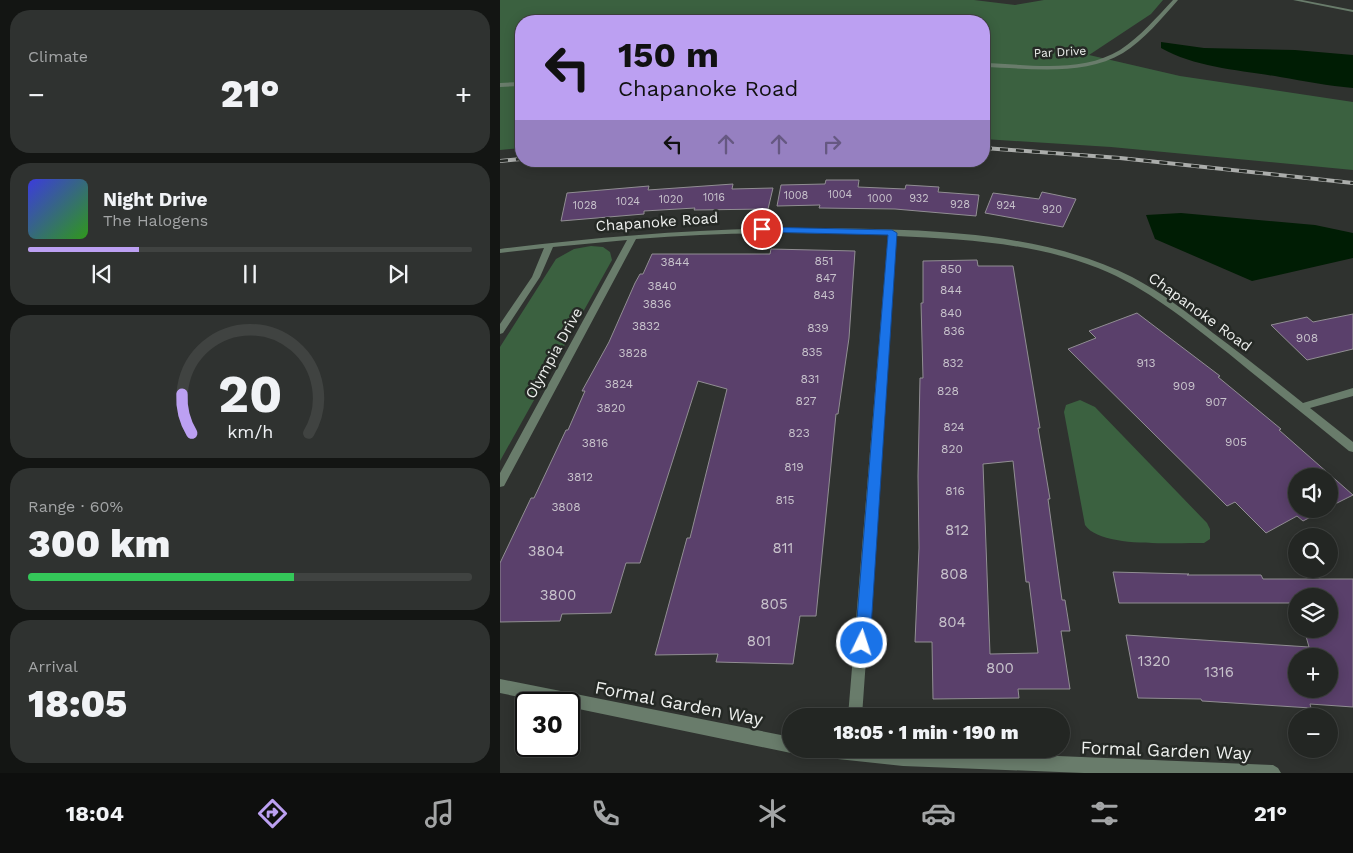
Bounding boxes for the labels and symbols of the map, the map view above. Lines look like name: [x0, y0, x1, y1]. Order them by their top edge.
street label: Par Drive: [1033, 44, 1087, 60]
house number: 1004: [828, 188, 853, 201]
house number: 1008: [784, 189, 809, 202]
house number: 1016: [703, 191, 725, 204]
house number: 1000: [868, 192, 893, 205]
house number: 932: [909, 192, 929, 205]
house number: 1020: [659, 193, 683, 206]
house number: 1024: [616, 195, 640, 208]
house number: 928: [950, 198, 970, 211]
house number: 1028: [573, 199, 597, 212]
house number: 924: [996, 199, 1016, 212]
house number: 920: [1042, 203, 1062, 216]
pin: [741, 208, 783, 250]
street label: Chapanoke Road: [595, 209, 719, 235]
house number: 851: [814, 254, 834, 268]
house number: 3844: [660, 255, 690, 269]
house number: 850: [940, 262, 962, 276]
street label: Chapanoke Road: [1145, 269, 1255, 355]
house number: 847: [816, 271, 837, 285]
house number: 3840: [647, 279, 677, 293]
house number: 844: [940, 283, 962, 297]
house number: 843: [813, 288, 835, 302]
house number: 3836: [643, 297, 671, 311]
street label: Olympia Drive: [522, 304, 586, 402]
house number: 840: [940, 306, 962, 320]
house number: 3832: [632, 319, 660, 333]
house number: 839: [807, 321, 829, 335]
house number: 836: [943, 324, 965, 338]
house number: 908: [1296, 331, 1318, 345]
house number: 835: [801, 345, 823, 359]
house number: 3828: [619, 346, 647, 360]
house number: 832: [942, 356, 964, 370]
house number: 913: [1136, 356, 1156, 370]
house number: 831: [801, 372, 819, 386]
house number: 3824: [605, 377, 633, 391]
house number: 909: [1173, 379, 1195, 393]
house number: 828: [937, 384, 959, 398]
house number: 827: [796, 394, 817, 408]
house number: 907: [1205, 395, 1227, 409]
house number: 3820: [597, 401, 625, 415]
house number: 824: [943, 420, 965, 434]
house number: 823: [788, 426, 810, 440]
house number: 905: [1225, 435, 1247, 449]
house number: 3816: [582, 436, 608, 450]
house number: 820: [941, 442, 963, 456]
house number: 819: [784, 460, 804, 474]
house number: 3812: [567, 470, 593, 484]
house number: 816: [945, 484, 965, 498]
house number: 815: [775, 493, 795, 507]
house number: 3808: [551, 500, 581, 514]
house number: 812: [945, 521, 969, 539]
house number: 811: [773, 539, 793, 557]
house number: 3804: [528, 542, 564, 560]
house number: 808: [940, 565, 968, 583]
house number: 3800: [540, 586, 576, 604]
house number: 805: [760, 595, 788, 613]
house number: 804: [938, 613, 966, 631]
position arrow: [835, 616, 887, 668]
house number: 801: [747, 632, 771, 650]
house number: 1320: [1138, 652, 1170, 670]
house number: 800: [986, 659, 1014, 677]
house number: 1316: [1204, 663, 1234, 681]
street label: Formal Garden Way: [593, 676, 766, 730]
speed limit sign: 30: [515, 692, 580, 757]
street label: Formal Garden Way: [1080, 737, 1252, 763]

